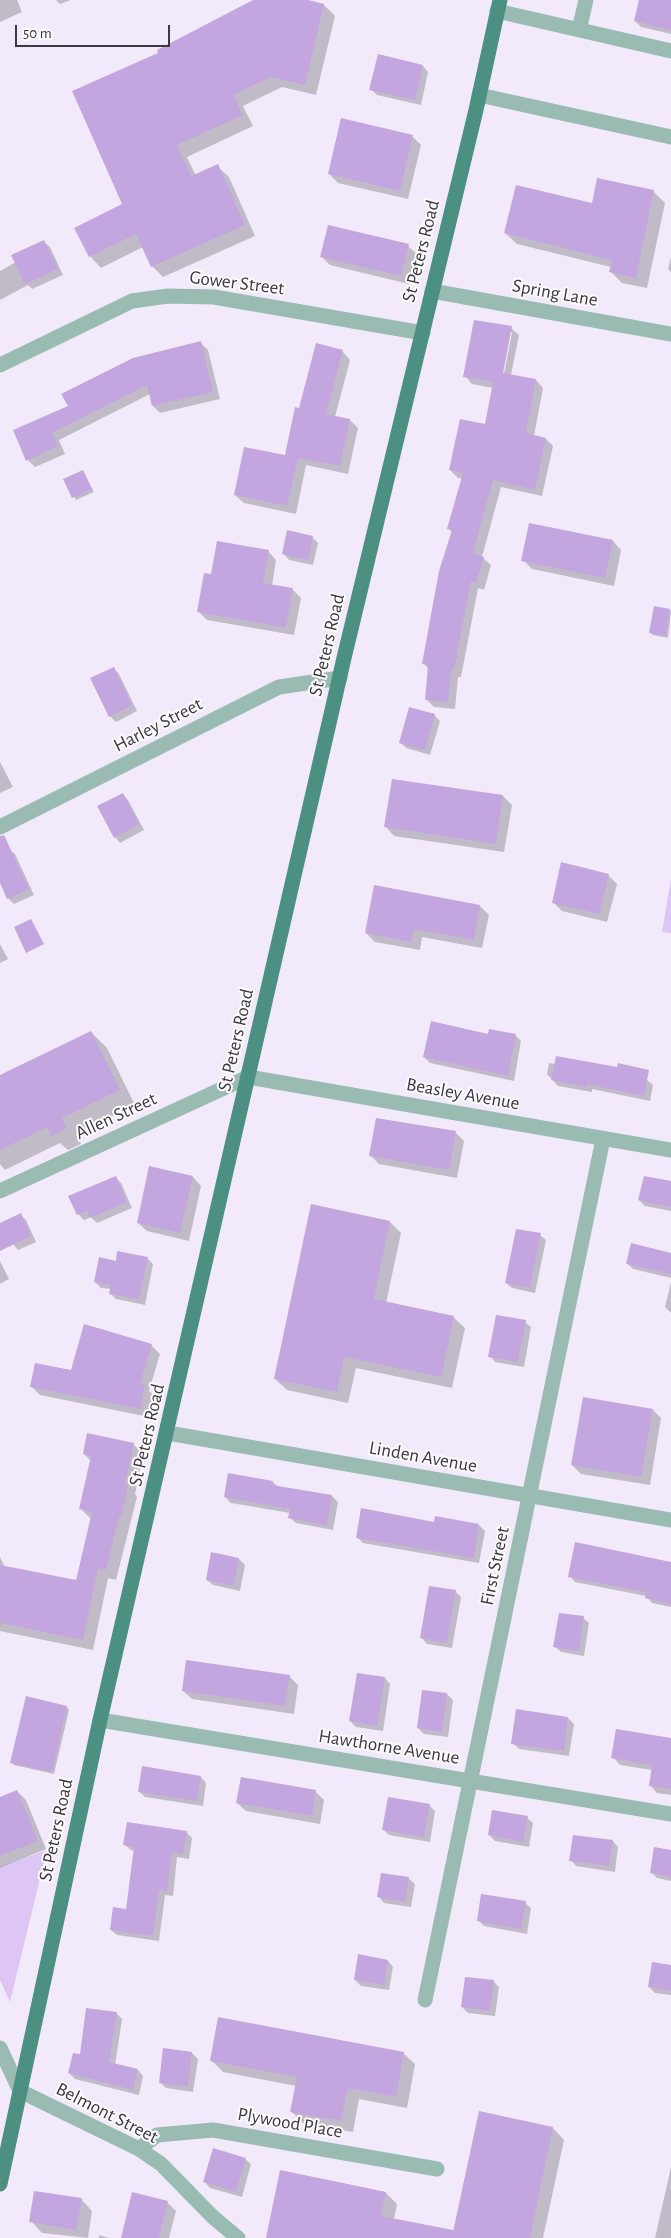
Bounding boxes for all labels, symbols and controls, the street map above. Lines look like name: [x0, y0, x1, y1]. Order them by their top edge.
scale bar: [18, 15, 172, 47]
text: 50 m: [23, 26, 52, 41]
street label: St Peters Road: [397, 197, 445, 305]
street label: Gower Street: [188, 266, 286, 300]
street label: Spring Lane: [510, 274, 600, 312]
street label: St Peters Road: [304, 591, 350, 699]
street label: Harley Street: [110, 693, 206, 757]
street label: St Peters Road: [213, 986, 259, 1094]
street label: Beasley Avenue: [405, 1073, 521, 1115]
street label: Allen Street: [72, 1087, 160, 1145]
street label: St Peters Road: [124, 1381, 170, 1489]
street label: Linden Avenue: [367, 1436, 479, 1478]
street label: First Street: [476, 1525, 514, 1607]
street label: Hawthorne Avenue: [317, 1725, 461, 1769]
street label: St Peters Road: [34, 1776, 78, 1884]
street label: Belmont Street: [52, 2078, 162, 2148]
street label: Plywood Place: [236, 2103, 344, 2143]

